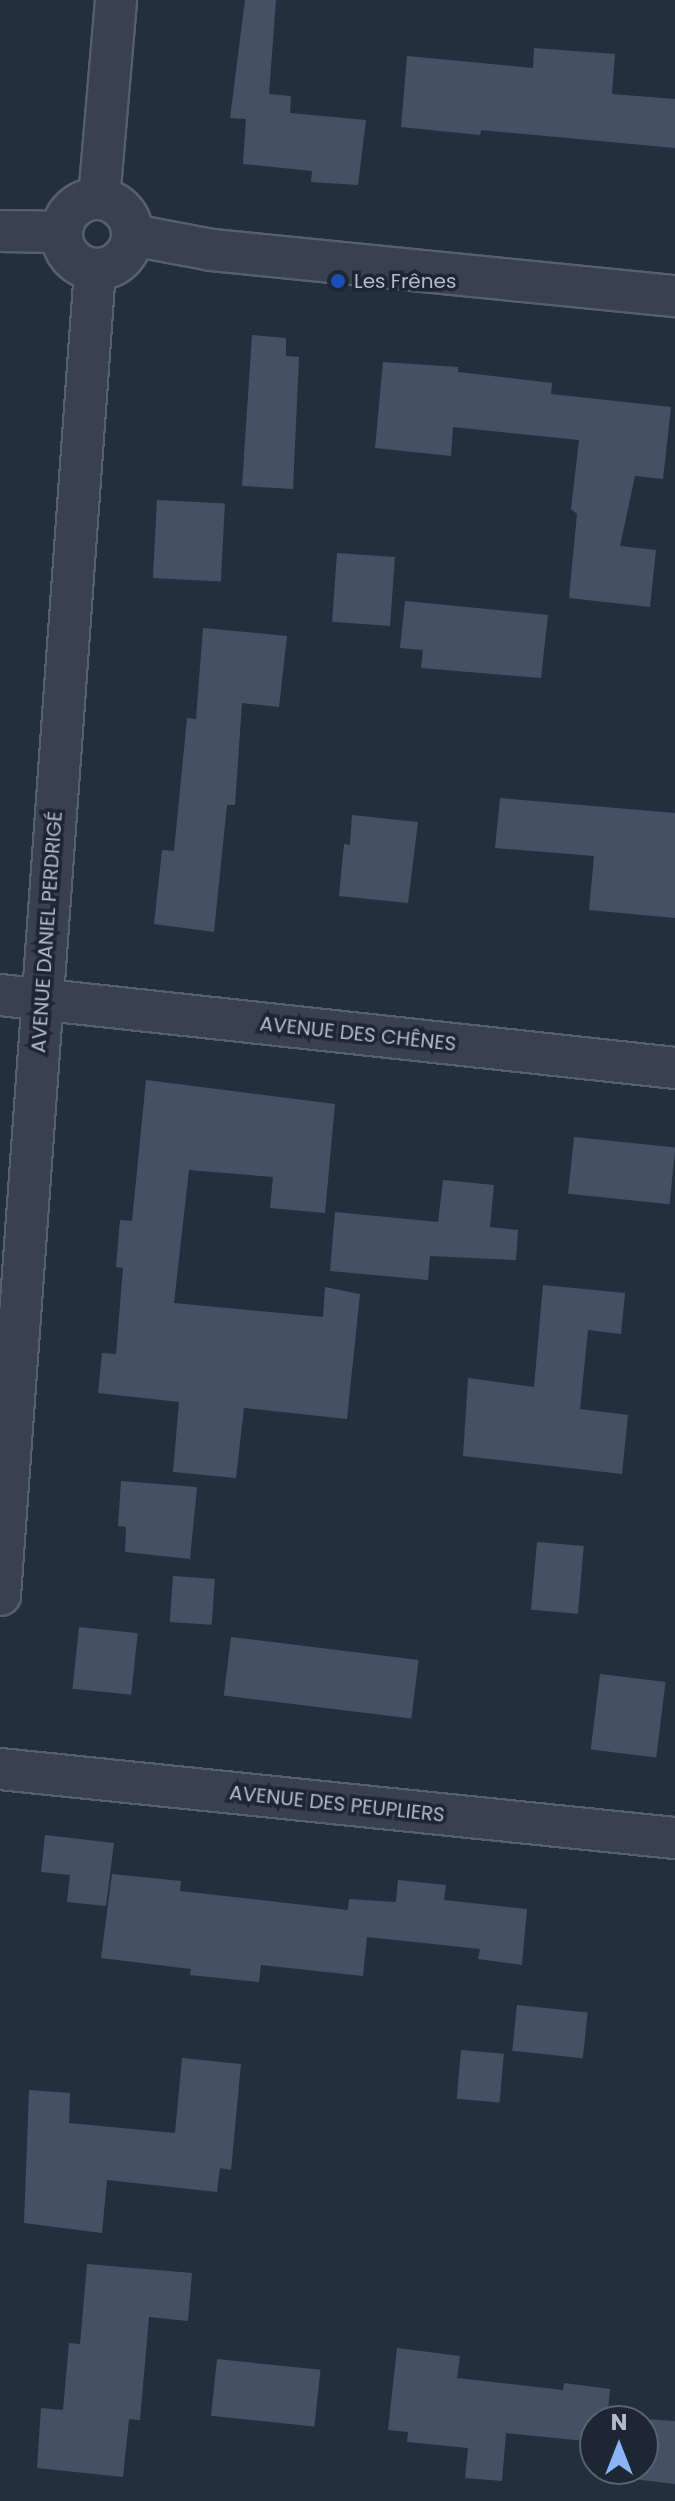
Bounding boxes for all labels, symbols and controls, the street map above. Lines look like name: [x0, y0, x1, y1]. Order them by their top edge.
place label: Les Frênes: [354, 269, 456, 293]
marker: Les Frênes: [329, 272, 347, 290]
street label: AVENUE DANIEL PERDRIGÉ: [27, 810, 67, 1054]
street label: AVENUE DES CHÊNES: [259, 1012, 457, 1056]
street label: AVENUE DES PEUPLIERS: [228, 1781, 446, 1827]
north arrow: [579, 2405, 659, 2485]
text: N: [611, 2407, 627, 2438]

